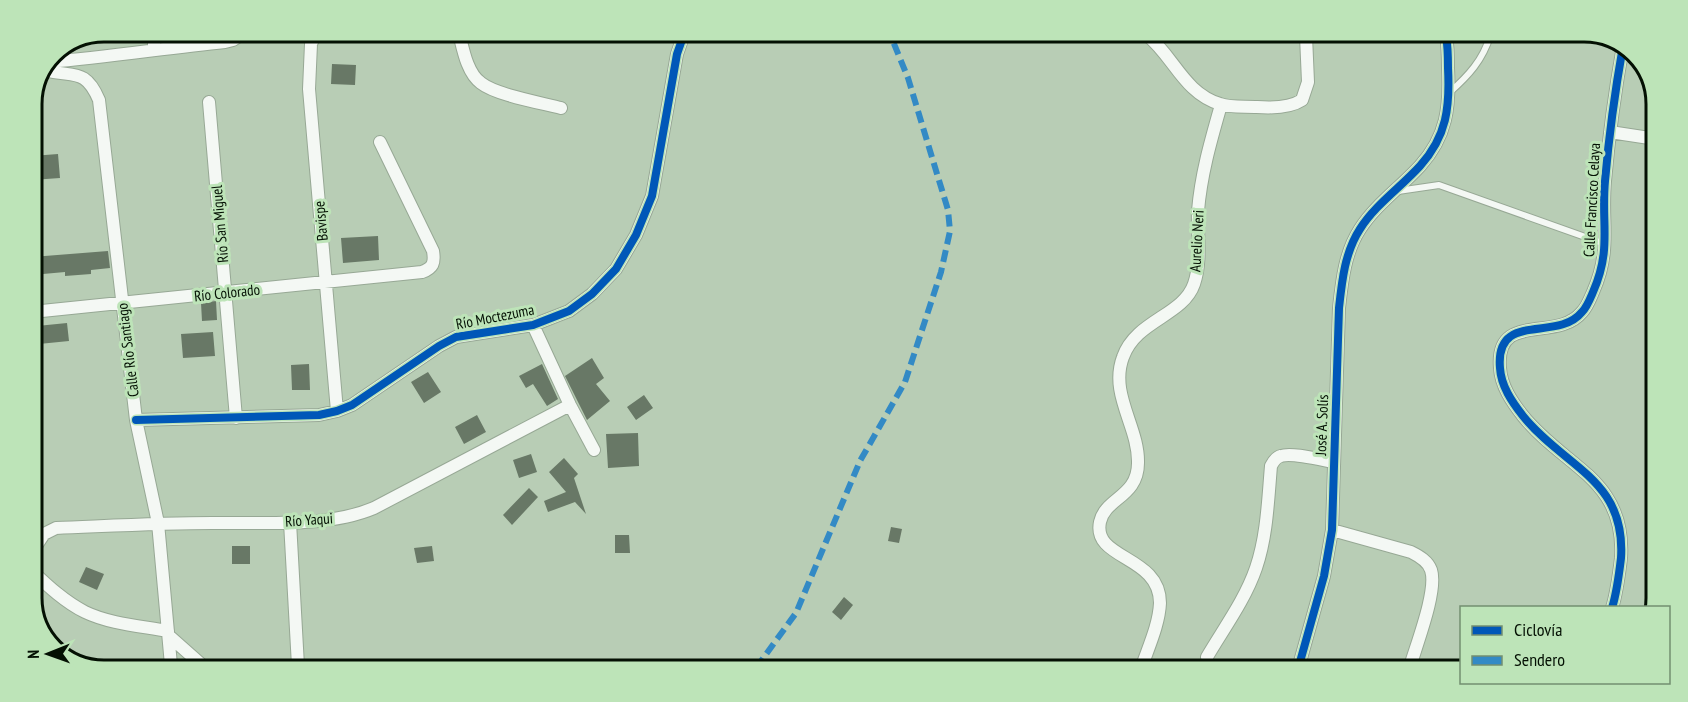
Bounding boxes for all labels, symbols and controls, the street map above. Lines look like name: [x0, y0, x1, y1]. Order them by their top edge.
street label: Calle Francisco Celaya: [1579, 142, 1604, 257]
street label: Río San Miguel: [207, 184, 232, 264]
street label: Bavispe: [309, 200, 332, 242]
street label: Aurelio Neri: [1185, 210, 1208, 272]
street label: Río Colorado: [193, 280, 261, 305]
street label: Río Moctezuma: [454, 300, 536, 333]
street label: Calle Río Santiago: [112, 302, 143, 398]
street label: José A. Solís: [1311, 394, 1332, 457]
street label: Río Yaqui: [284, 508, 334, 531]
legend: [1460, 606, 1670, 684]
text: Ciclovía: [1514, 618, 1562, 641]
north arrow: [18, 624, 78, 684]
text: Sendero: [1514, 648, 1565, 671]
text: N: [23, 650, 43, 659]

